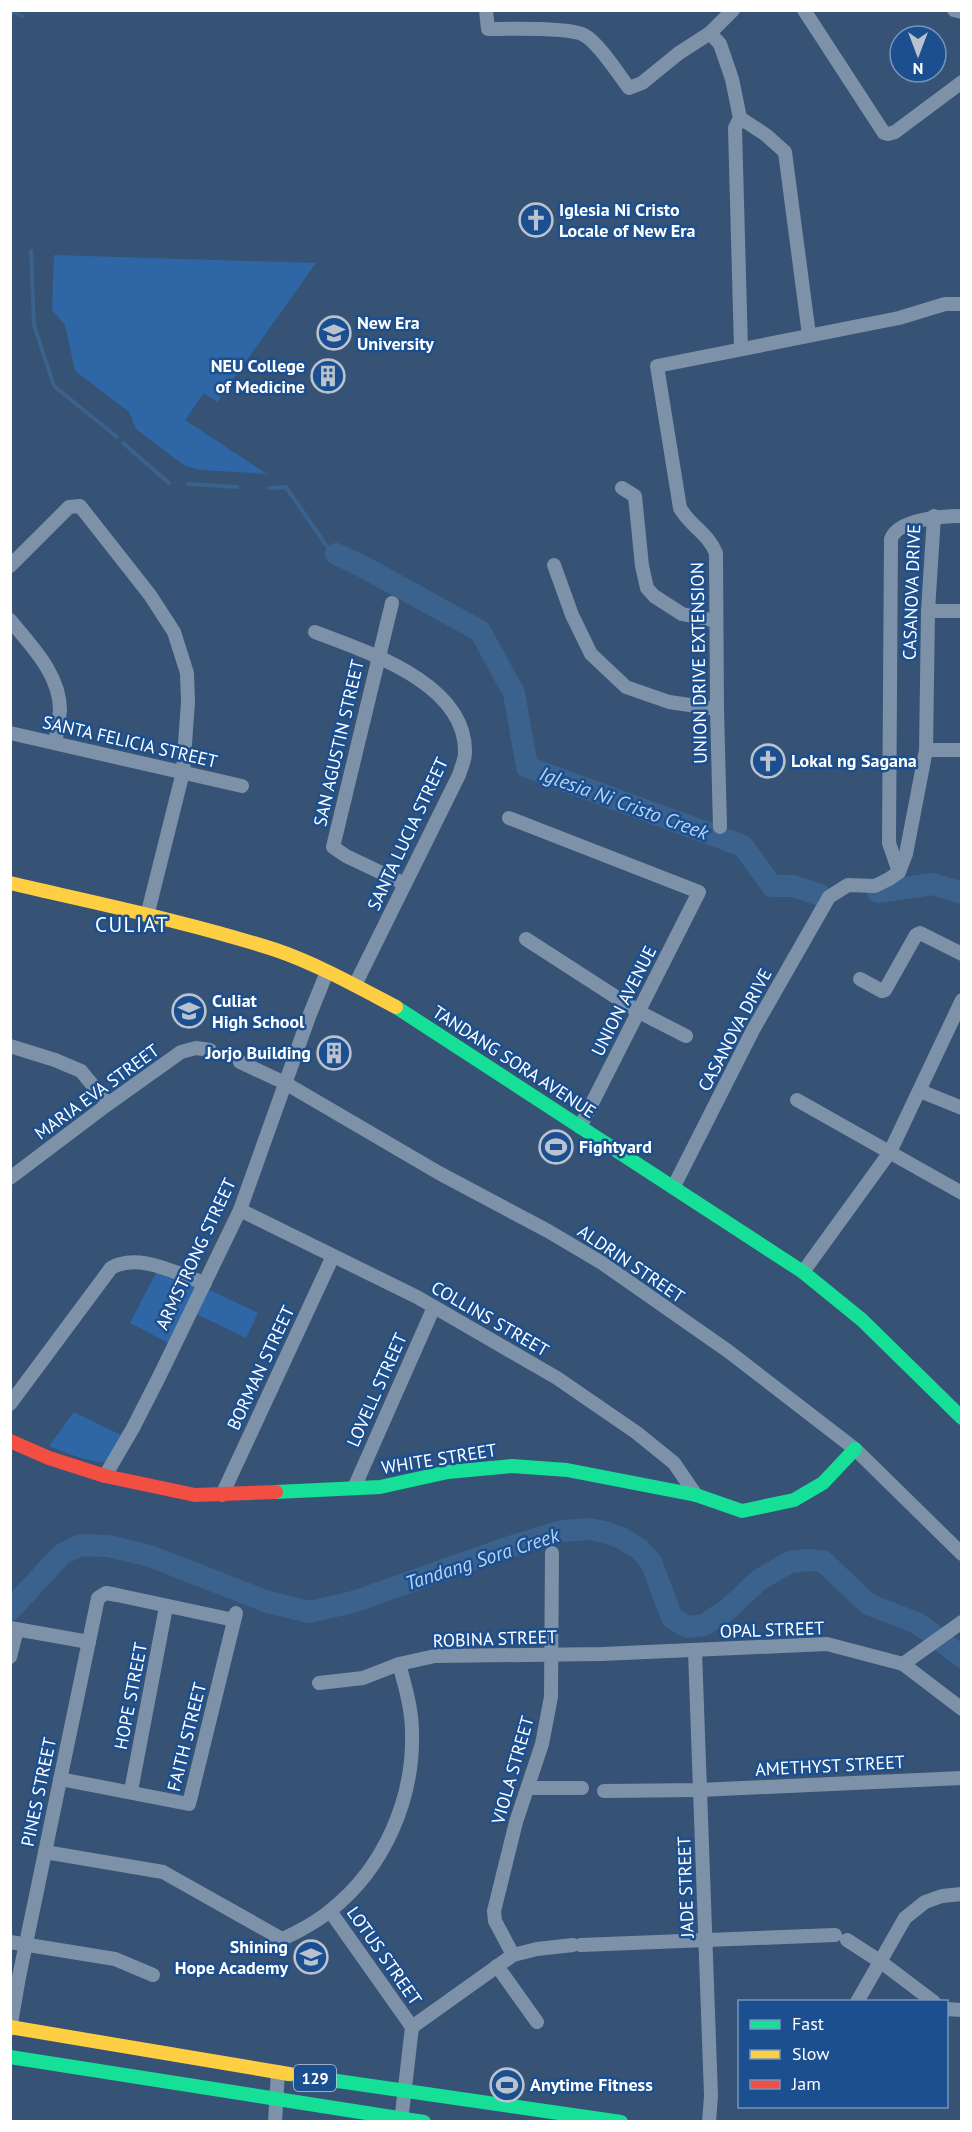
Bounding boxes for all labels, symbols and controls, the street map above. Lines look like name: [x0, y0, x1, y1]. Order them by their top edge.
north arrow: [888, 24, 948, 84]
text: N: [913, 59, 923, 79]
place label: Iglesia Ni Cristo Locale of New Era: [559, 198, 695, 242]
church icon: Iglesia Ni Cristo Locale of New Era: [518, 202, 554, 238]
place label: New Era University: [357, 311, 434, 355]
school or university icon: New Era University: [316, 315, 352, 351]
place label: NEU College of Medicine: [211, 354, 305, 398]
building icon: NEU College of Medicine: [310, 358, 346, 394]
street label: CASANOVA DRIVE: [898, 524, 925, 660]
street label: UNION DRIVE EXTENSION: [685, 562, 712, 764]
street label: SAN AGUSTIN STREET: [308, 657, 369, 829]
street label: SANTA FELICIA STREET: [40, 710, 220, 773]
church icon: Lokal ng Sagana: [750, 743, 786, 779]
place label: Lokal ng Sagana: [791, 749, 917, 772]
street label: SANTA LUCIA STREET: [362, 754, 453, 914]
water label: Iglesia Ni Cristo Creek: [536, 760, 713, 846]
district label: CULIAT: [95, 911, 169, 938]
street label: UNION AVENUE: [586, 942, 661, 1060]
street label: CASANOVA DRIVE: [692, 964, 777, 1095]
place label: Culiat High School: [212, 989, 305, 1033]
school or university icon: Culiat High School: [171, 993, 207, 1029]
street label: TANDANG SORA AVENUE: [428, 1000, 600, 1123]
building icon: Jorjo Building: [316, 1035, 352, 1071]
street label: MARIA EVA STREET: [30, 1039, 164, 1145]
place label: Jorjo Building: [205, 1041, 311, 1064]
sports icon: Fightyard: [538, 1129, 574, 1165]
place label: Fightyard: [579, 1135, 652, 1158]
street label: ARMSTRONG STREET: [150, 1174, 241, 1333]
street label: ALDRIN STREET: [573, 1219, 689, 1308]
street label: COLLINS STREET: [427, 1276, 553, 1362]
street label: BORMAN STREET: [222, 1302, 299, 1434]
street label: LOVELL STREET: [341, 1329, 412, 1450]
street label: WHITE STREET: [380, 1438, 498, 1479]
water label: Tandang Sora Creek: [402, 1522, 563, 1596]
street label: OPAL STREET: [719, 1616, 825, 1643]
street label: ROBINA STREET: [432, 1625, 557, 1652]
street label: HOPE STREET: [109, 1640, 152, 1751]
street label: FAITH STREET: [162, 1680, 211, 1794]
street label: VIOLA STREET: [486, 1713, 539, 1828]
street label: PINES STREET: [16, 1735, 61, 1849]
street label: AMETHYST STREET: [755, 1750, 905, 1781]
street label: JADE STREET: [672, 1836, 699, 1939]
street label: LOTUS STREET: [342, 1902, 427, 2009]
place label: Shining Hope Academy: [175, 1935, 288, 1979]
school or university icon: Shining Hope Academy: [293, 1939, 329, 1975]
legend: [738, 2000, 948, 2108]
text: Fast: [792, 2012, 824, 2035]
text: Slow: [792, 2042, 830, 2065]
road number: 129: [294, 2065, 336, 2091]
sports icon: Anytime Fitness: [489, 2067, 525, 2103]
text: Jam: [791, 2072, 821, 2095]
place label: Anytime Fitness: [530, 2073, 653, 2096]

